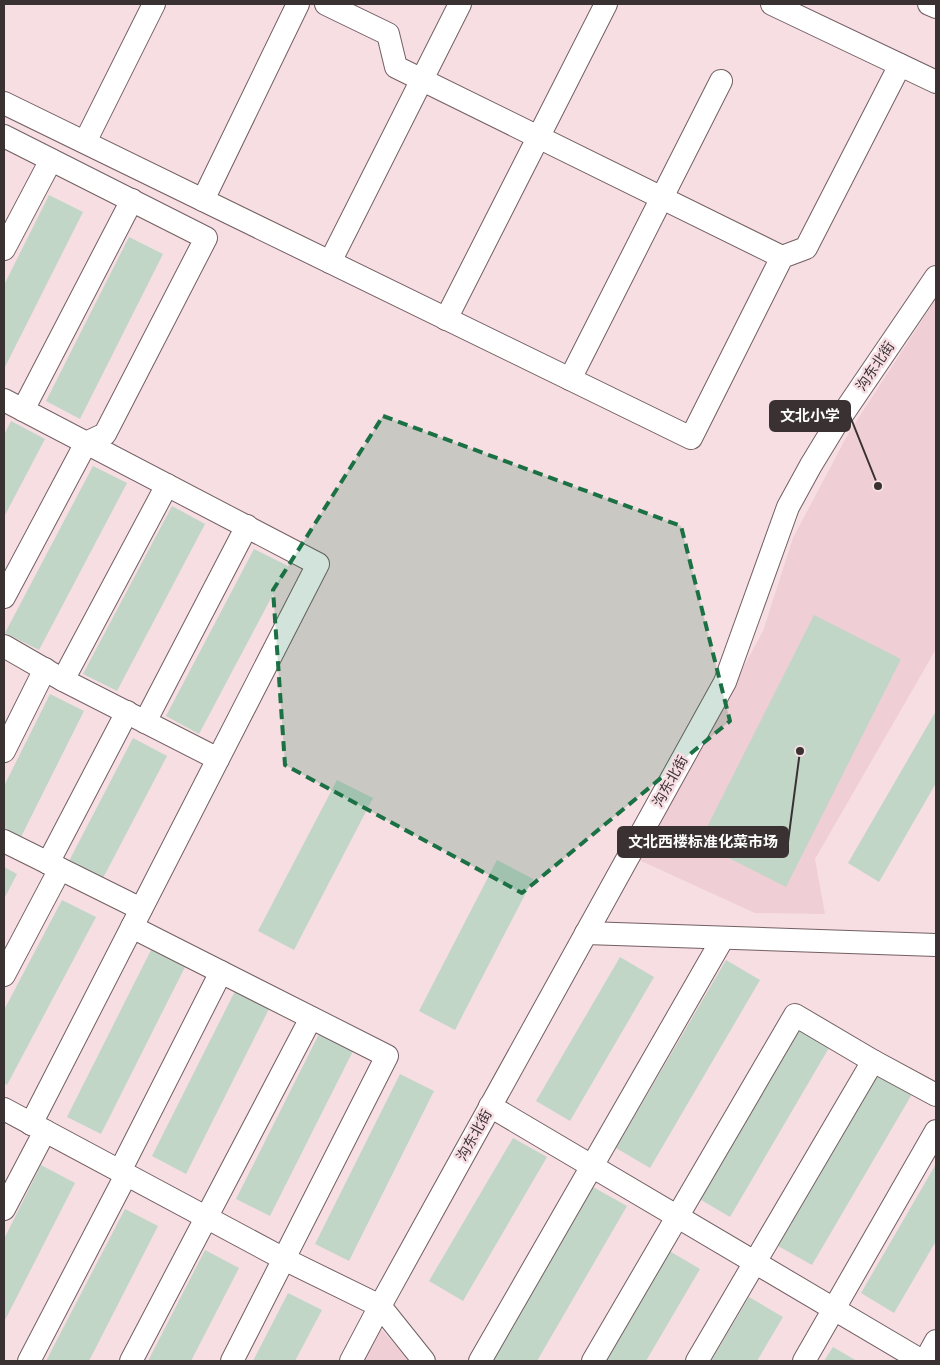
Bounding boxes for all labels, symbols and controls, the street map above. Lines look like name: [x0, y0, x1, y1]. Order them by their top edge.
street label: 沟东北街: [852, 338, 898, 394]
callout: 文北小学: [770, 401, 850, 431]
text: 文北小学: [780, 406, 840, 426]
street label: 沟东北街: [649, 752, 691, 810]
callout: 文北西楼标准化菜市场: [618, 827, 788, 857]
text: 文北西楼标准化菜市场: [628, 832, 778, 852]
street label: 沟东北街: [453, 1106, 495, 1164]

